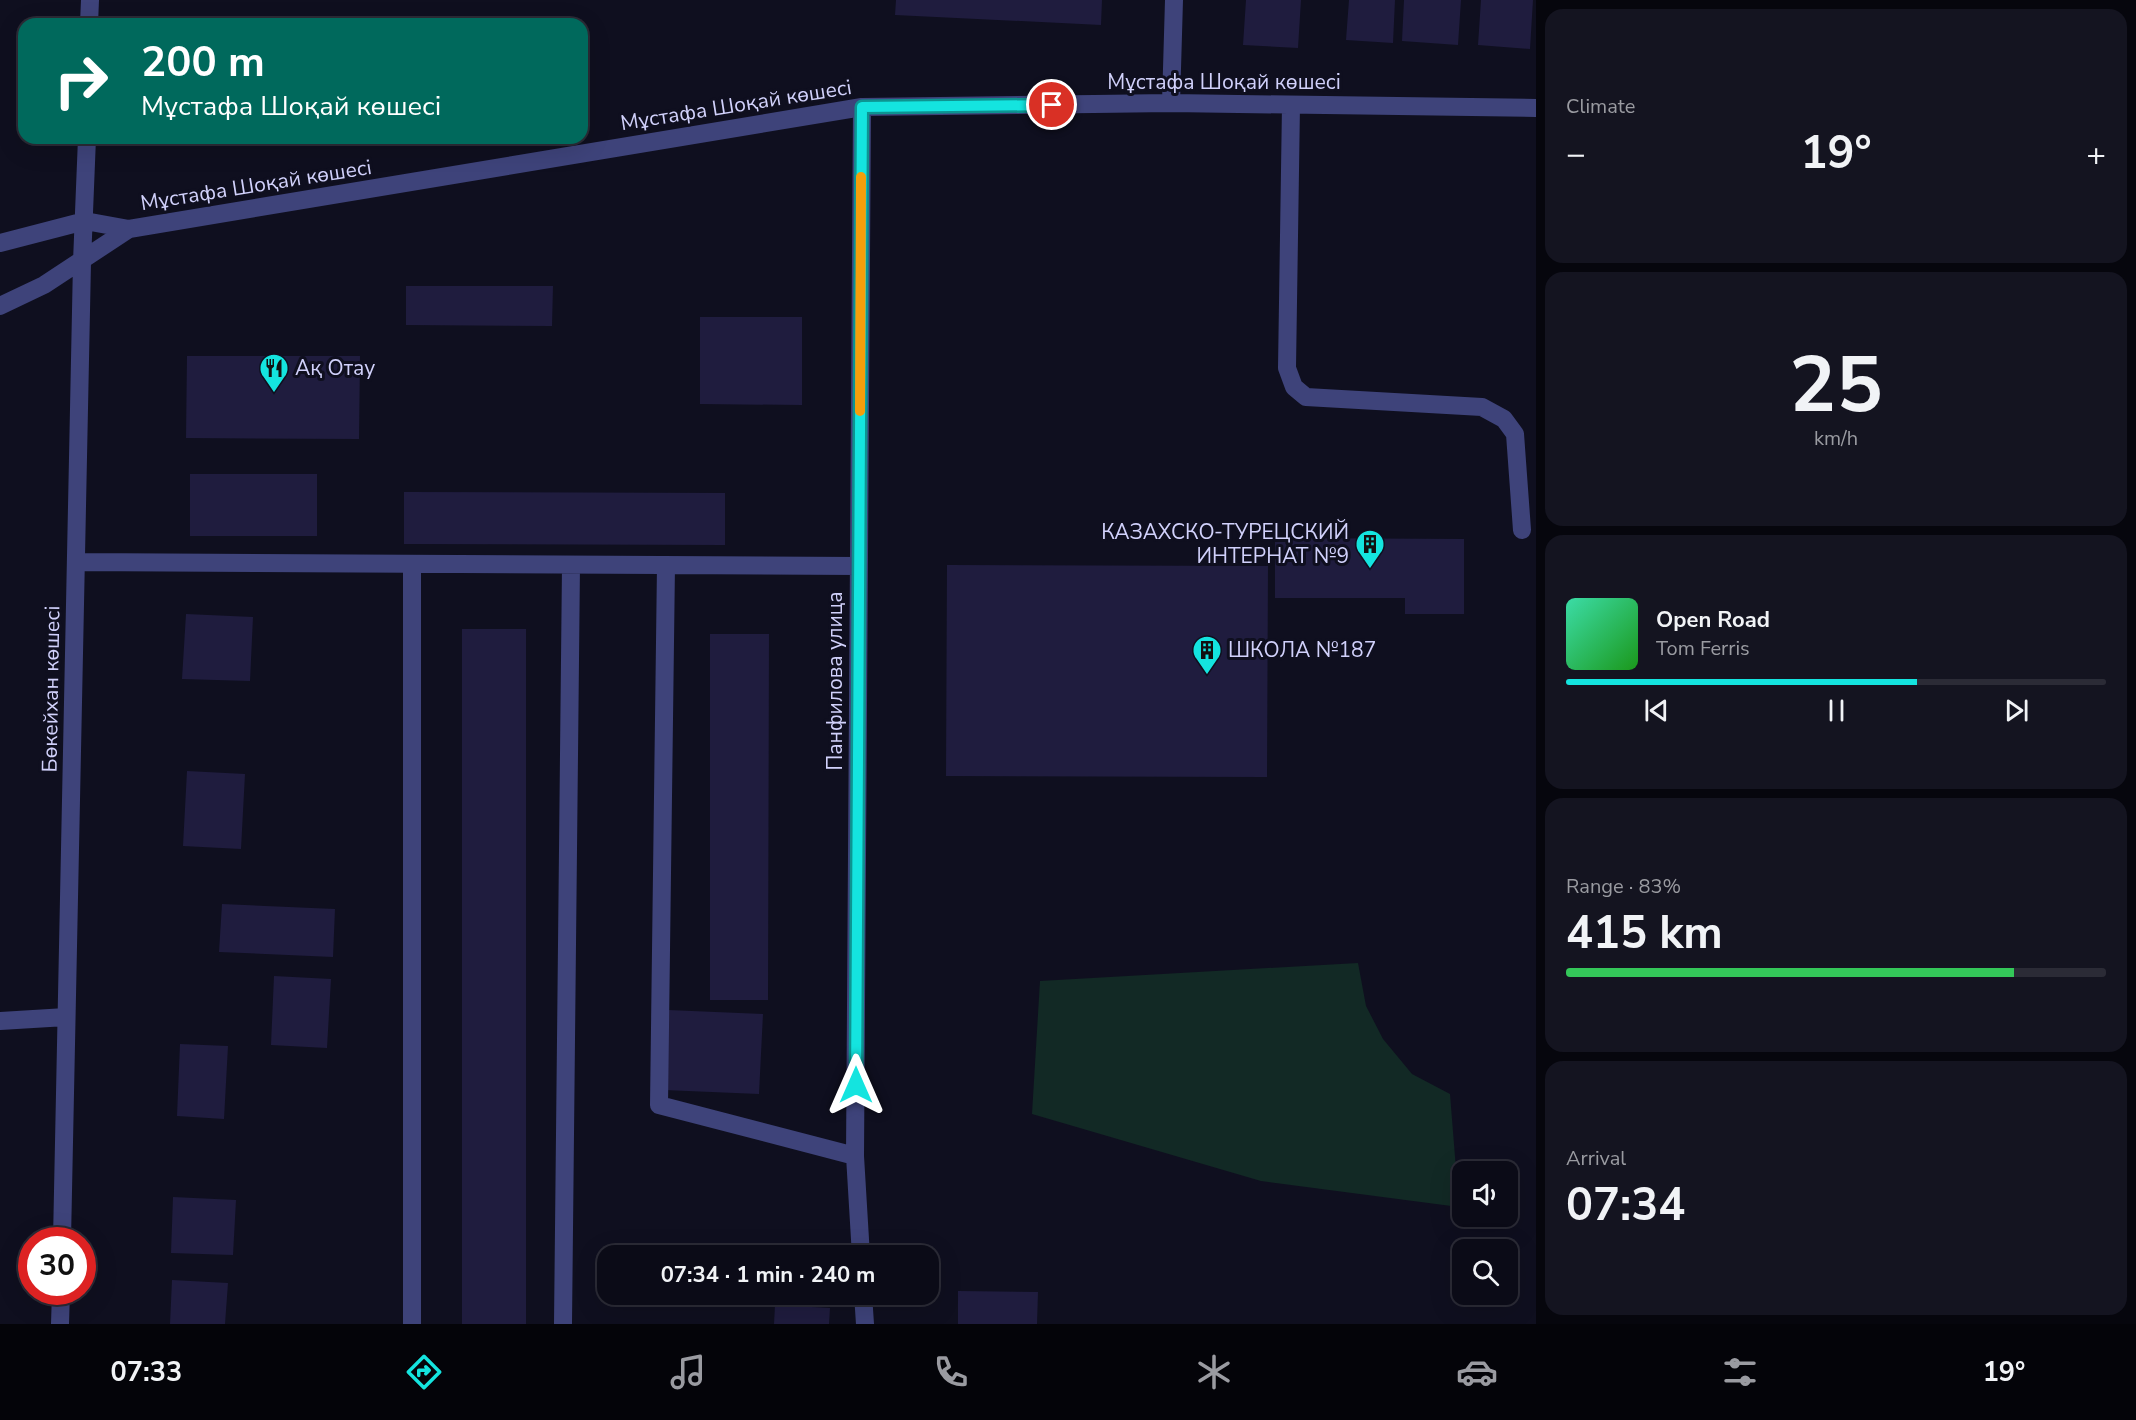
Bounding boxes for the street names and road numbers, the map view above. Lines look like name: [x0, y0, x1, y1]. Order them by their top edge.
street label: Мұстафа Шоқай көшесі: [1107, 68, 1341, 96]
street label: Мұстафа Шоқай көшесі: [618, 73, 854, 137]
street label: Мұстафа Шоқай көшесі: [138, 153, 374, 217]
street label: Панфилова улица: [821, 591, 849, 771]
street label: Бөкейхан көшесі: [36, 605, 66, 773]

